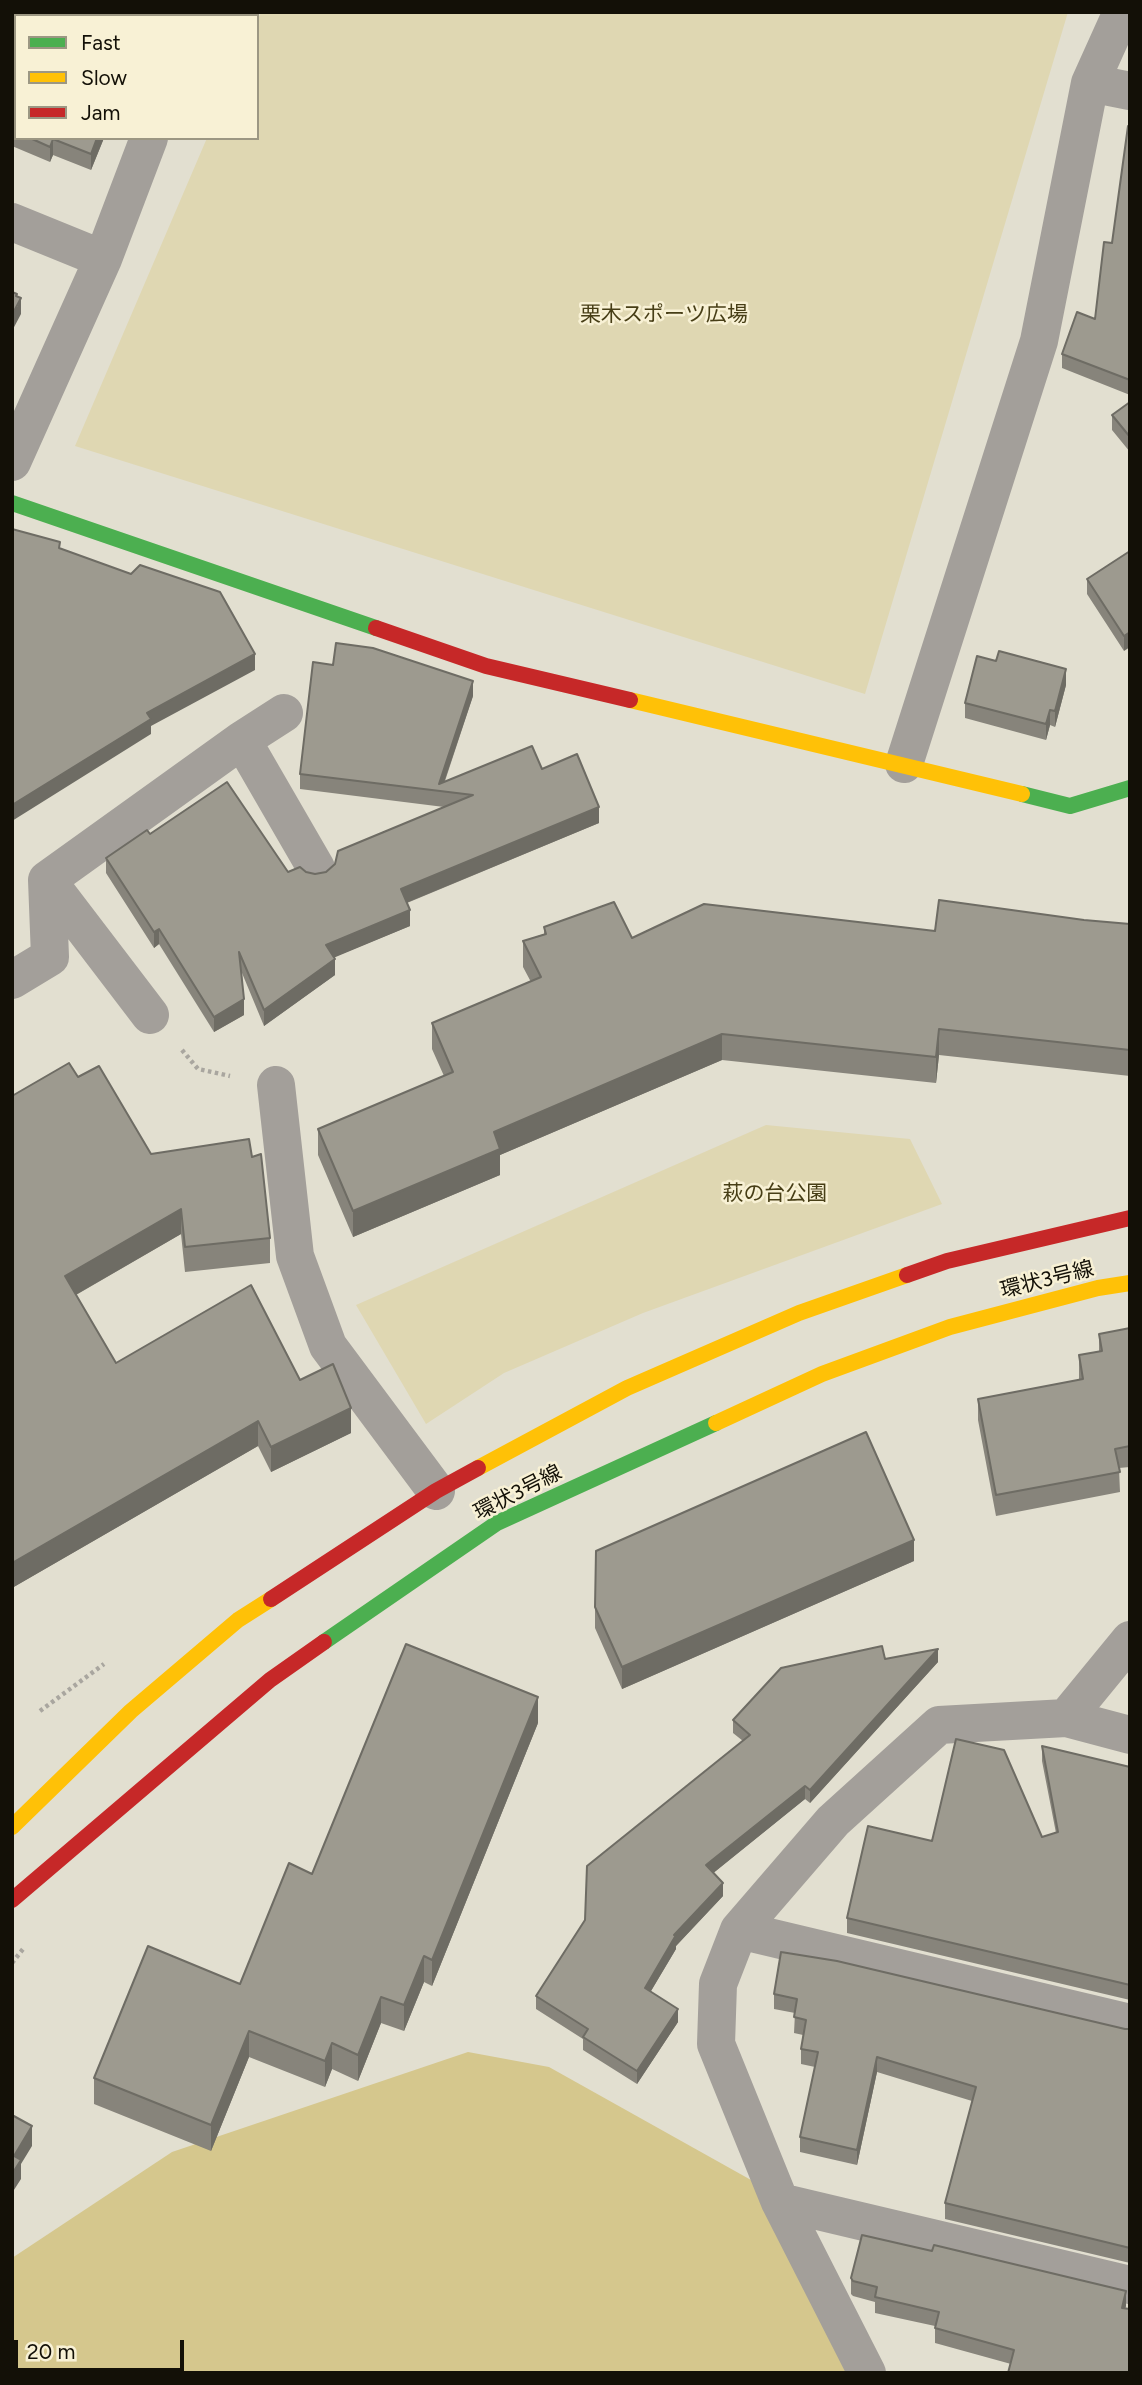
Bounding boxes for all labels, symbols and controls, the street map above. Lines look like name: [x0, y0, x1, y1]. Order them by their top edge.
legend: [14, 14, 259, 140]
text: Fast: [81, 30, 121, 55]
text: Slow: [81, 65, 127, 90]
text: Jam: [81, 100, 120, 125]
park label: 栗木スポーツ広場: [580, 302, 748, 328]
park label: 萩の台公園: [723, 1181, 827, 1207]
street label: 環状3号線: [998, 1256, 1096, 1304]
street label: 環状3号線: [470, 1460, 566, 1526]
scale bar: [18, 2326, 187, 2370]
text: 20 m: [27, 2339, 75, 2364]

